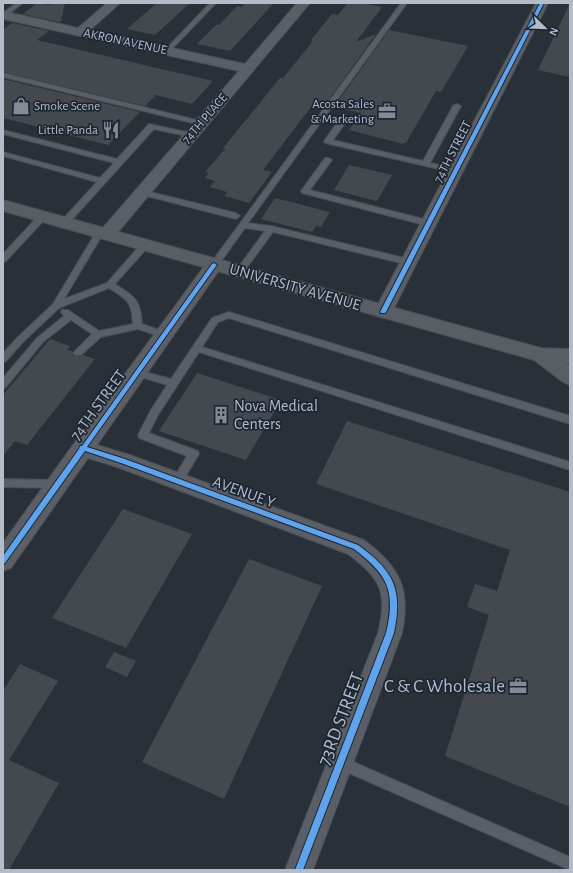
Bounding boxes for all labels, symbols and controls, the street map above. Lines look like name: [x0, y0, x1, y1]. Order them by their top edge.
north arrow: [525, 8, 565, 48]
text: N: [547, 26, 560, 37]
street label: AKRON AVENUE: [82, 27, 168, 57]
street label: 74TH PLACE: [180, 91, 230, 147]
shop icon: Smoke Scene: [11, 96, 31, 116]
place label: Acosta Sales & Marketing: [311, 98, 375, 126]
place label: Smoke Scene: [34, 100, 100, 113]
office icon: Acosta Sales & Marketing: [377, 101, 397, 121]
street label: 74TH STREET: [432, 118, 474, 185]
restaurant icon: Little Panda: [101, 120, 121, 140]
place label: Little Panda: [38, 124, 98, 137]
street label: UNIVERSITY AVENUE: [228, 261, 363, 313]
street label: 74TH STREET: [67, 367, 129, 443]
place label: Nova Medical Centers: [234, 398, 318, 432]
building icon: Nova Medical Centers: [211, 405, 231, 425]
street label: AVENUE Y: [211, 473, 278, 511]
street label: 73RD STREET: [315, 670, 367, 768]
office icon: C & C Wholesale: [508, 676, 528, 696]
place label: C & C Wholesale: [384, 677, 505, 696]

